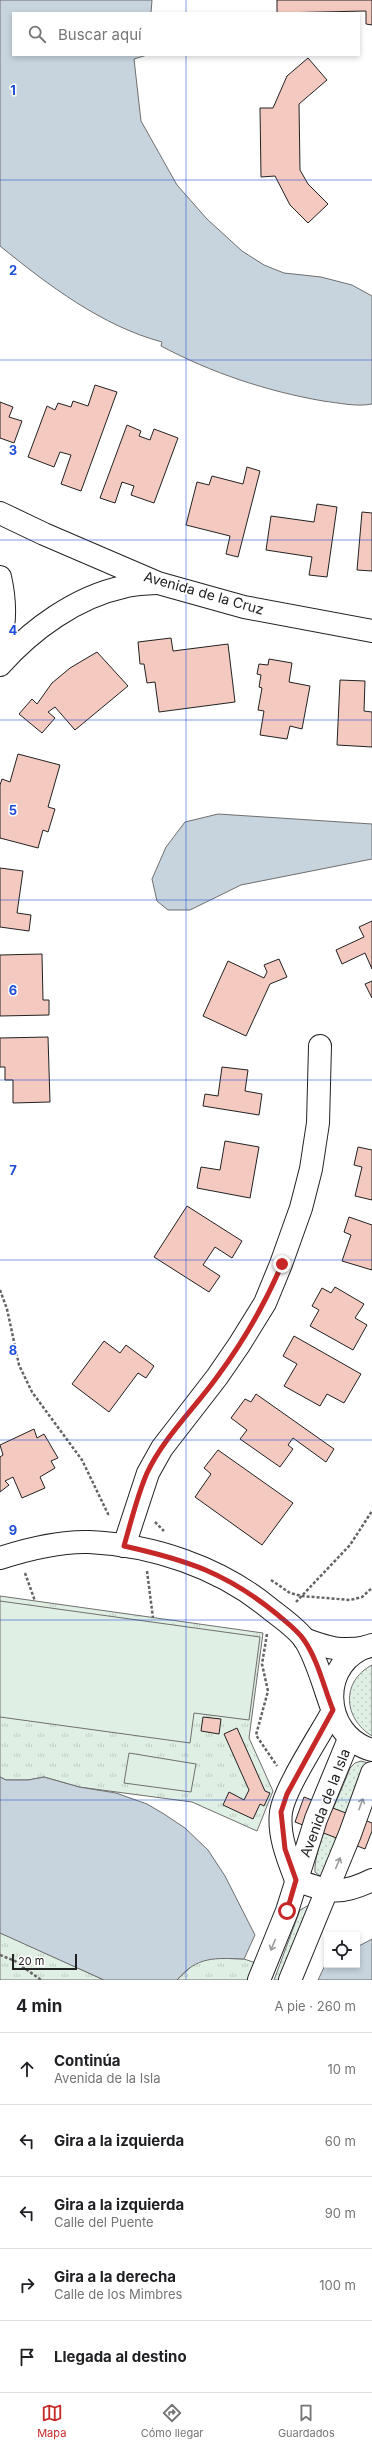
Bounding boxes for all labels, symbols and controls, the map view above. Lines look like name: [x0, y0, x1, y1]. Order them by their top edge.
search box: [12, 12, 360, 56]
icon: search: [26, 23, 48, 45]
text: Buscar aquí: [58, 25, 142, 44]
text: 1: [10, 82, 16, 98]
text: 2: [9, 262, 17, 278]
text: 3: [9, 442, 17, 458]
street label: Avenida de la Cruz: [142, 567, 266, 618]
text: 4: [9, 622, 18, 638]
text: 5: [9, 802, 17, 818]
text: 6: [9, 982, 17, 998]
text: 7: [9, 1162, 17, 1178]
route end: [273, 1255, 291, 1273]
text: 8: [9, 1342, 17, 1358]
text: 9: [9, 1522, 17, 1538]
street label: Avenida de la Isla: [296, 1746, 353, 1859]
one-way arrow: [358, 1797, 365, 1810]
one-way arrow: [335, 1857, 342, 1869]
route start: [278, 1902, 296, 1920]
map controls: [324, 1932, 360, 1968]
button: locate: [324, 1932, 360, 1968]
one-way arrow: [268, 1939, 276, 1951]
scale bar: [12, 1952, 77, 1971]
text: 20 m: [18, 1954, 44, 1968]
text: 4 min: [16, 1996, 62, 2016]
text: A pie · 260 m: [274, 1998, 356, 2014]
text: Continúa: [54, 2051, 121, 2070]
icon: ahead: [16, 2058, 38, 2080]
text: 10 m: [327, 2061, 356, 2077]
text: Avenida de la Isla: [54, 2070, 161, 2086]
icon: left: [16, 2130, 38, 2152]
text: Gira a la izquierda: [54, 2131, 184, 2150]
text: 60 m: [325, 2133, 356, 2149]
text: Gira a la izquierda: [54, 2195, 184, 2214]
icon: left: [16, 2202, 38, 2224]
text: 90 m: [325, 2205, 356, 2221]
text: Calle del Puente: [54, 2214, 154, 2230]
text: Gira a la derecha: [54, 2267, 176, 2286]
icon: right: [16, 2274, 38, 2296]
text: 100 m: [319, 2277, 356, 2293]
text: Calle de los Mimbres: [54, 2286, 182, 2302]
icon: arrive: [16, 2346, 38, 2368]
text: Llegada al destino: [54, 2347, 187, 2366]
tab: Mapa: [37, 2402, 66, 2440]
tab: Cómo llegar: [141, 2402, 203, 2440]
tab: Guardados: [278, 2402, 335, 2440]

